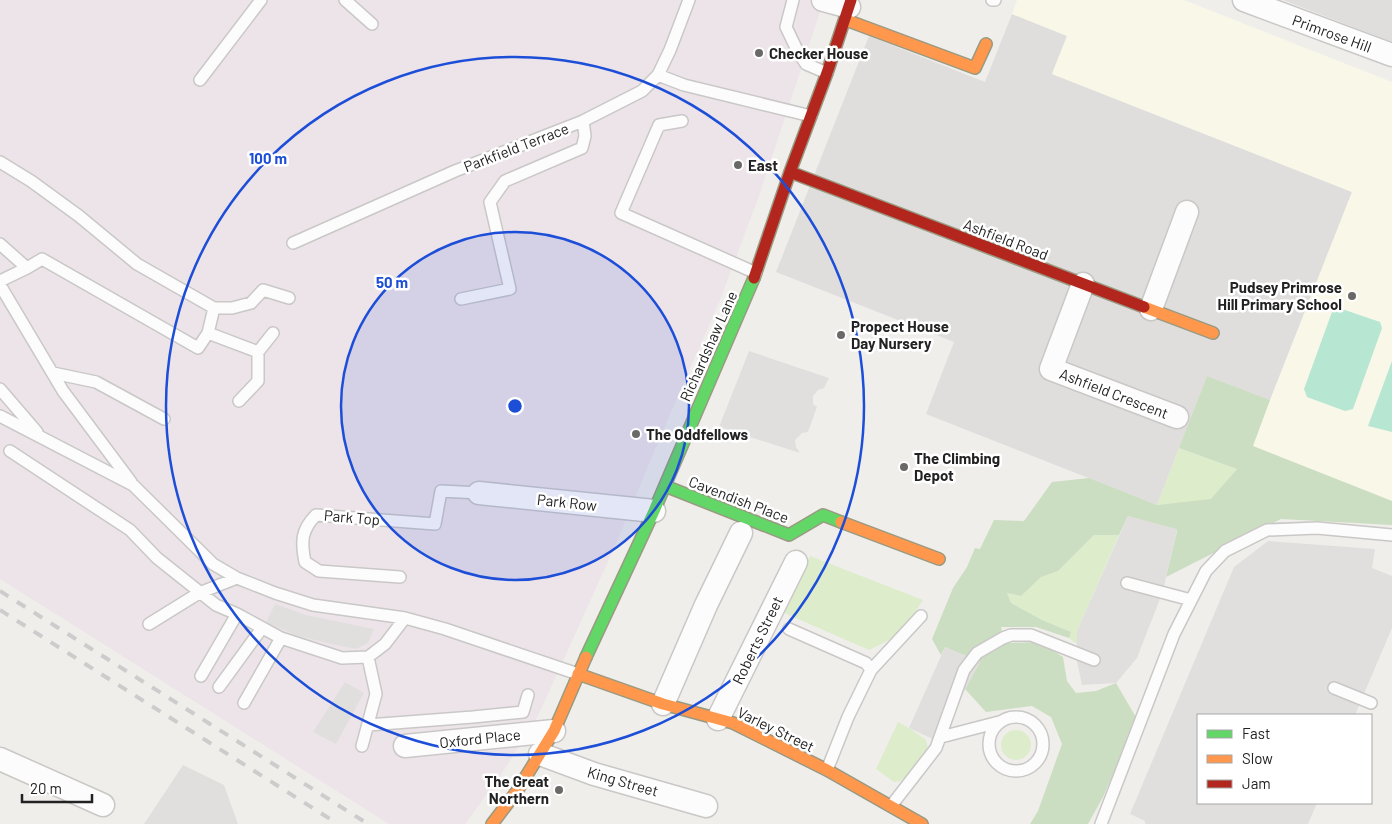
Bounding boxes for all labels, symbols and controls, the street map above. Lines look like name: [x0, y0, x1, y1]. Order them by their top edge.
street label: Primrose Hill: [1290, 10, 1374, 56]
place label: Checker House: [769, 44, 868, 62]
marker: Checker House: [753, 47, 765, 59]
street label: Parkfield Terrace: [461, 119, 571, 175]
text: 100 m: [249, 149, 287, 167]
place label: East: [748, 156, 778, 174]
marker: East: [732, 159, 744, 171]
street label: Ashfield Road: [961, 215, 1051, 263]
text: 50 m: [376, 273, 408, 291]
place label: Pudsey Primrose Hill Primary School: [1217, 278, 1342, 313]
street label: Richardshaw Lane: [676, 288, 740, 404]
marker: Pudsey Primrose Hill Primary School: [1346, 290, 1358, 302]
place label: Propect House Day Nursery: [851, 317, 949, 352]
marker: Propect House Day Nursery: [835, 329, 847, 341]
street label: Ashfield Crescent: [1057, 364, 1171, 422]
centre of rings: [506, 397, 524, 415]
place label: The Oddfellows: [646, 425, 748, 443]
marker: The Oddfellows: [630, 428, 642, 440]
place label: The Climbing Depot: [914, 449, 1000, 484]
marker: The Climbing Depot: [898, 461, 910, 473]
street label: Cavendish Place: [687, 472, 791, 526]
street label: Park Row: [536, 490, 598, 514]
street label: Park Top: [323, 506, 381, 528]
street label: Roberts Street: [728, 593, 786, 687]
street label: Varley Street: [735, 703, 817, 755]
legend: [1197, 714, 1372, 804]
text: Fast: [1242, 724, 1270, 742]
street label: Oxford Place: [438, 725, 522, 751]
text: Slow: [1242, 749, 1273, 767]
street label: King Street: [585, 762, 661, 800]
scale bar: [22, 772, 92, 804]
place label: The Great Northern: [485, 772, 549, 807]
text: Jam: [1242, 774, 1271, 792]
text: 20 m: [30, 779, 62, 797]
marker: The Great Northern: [553, 784, 565, 796]

